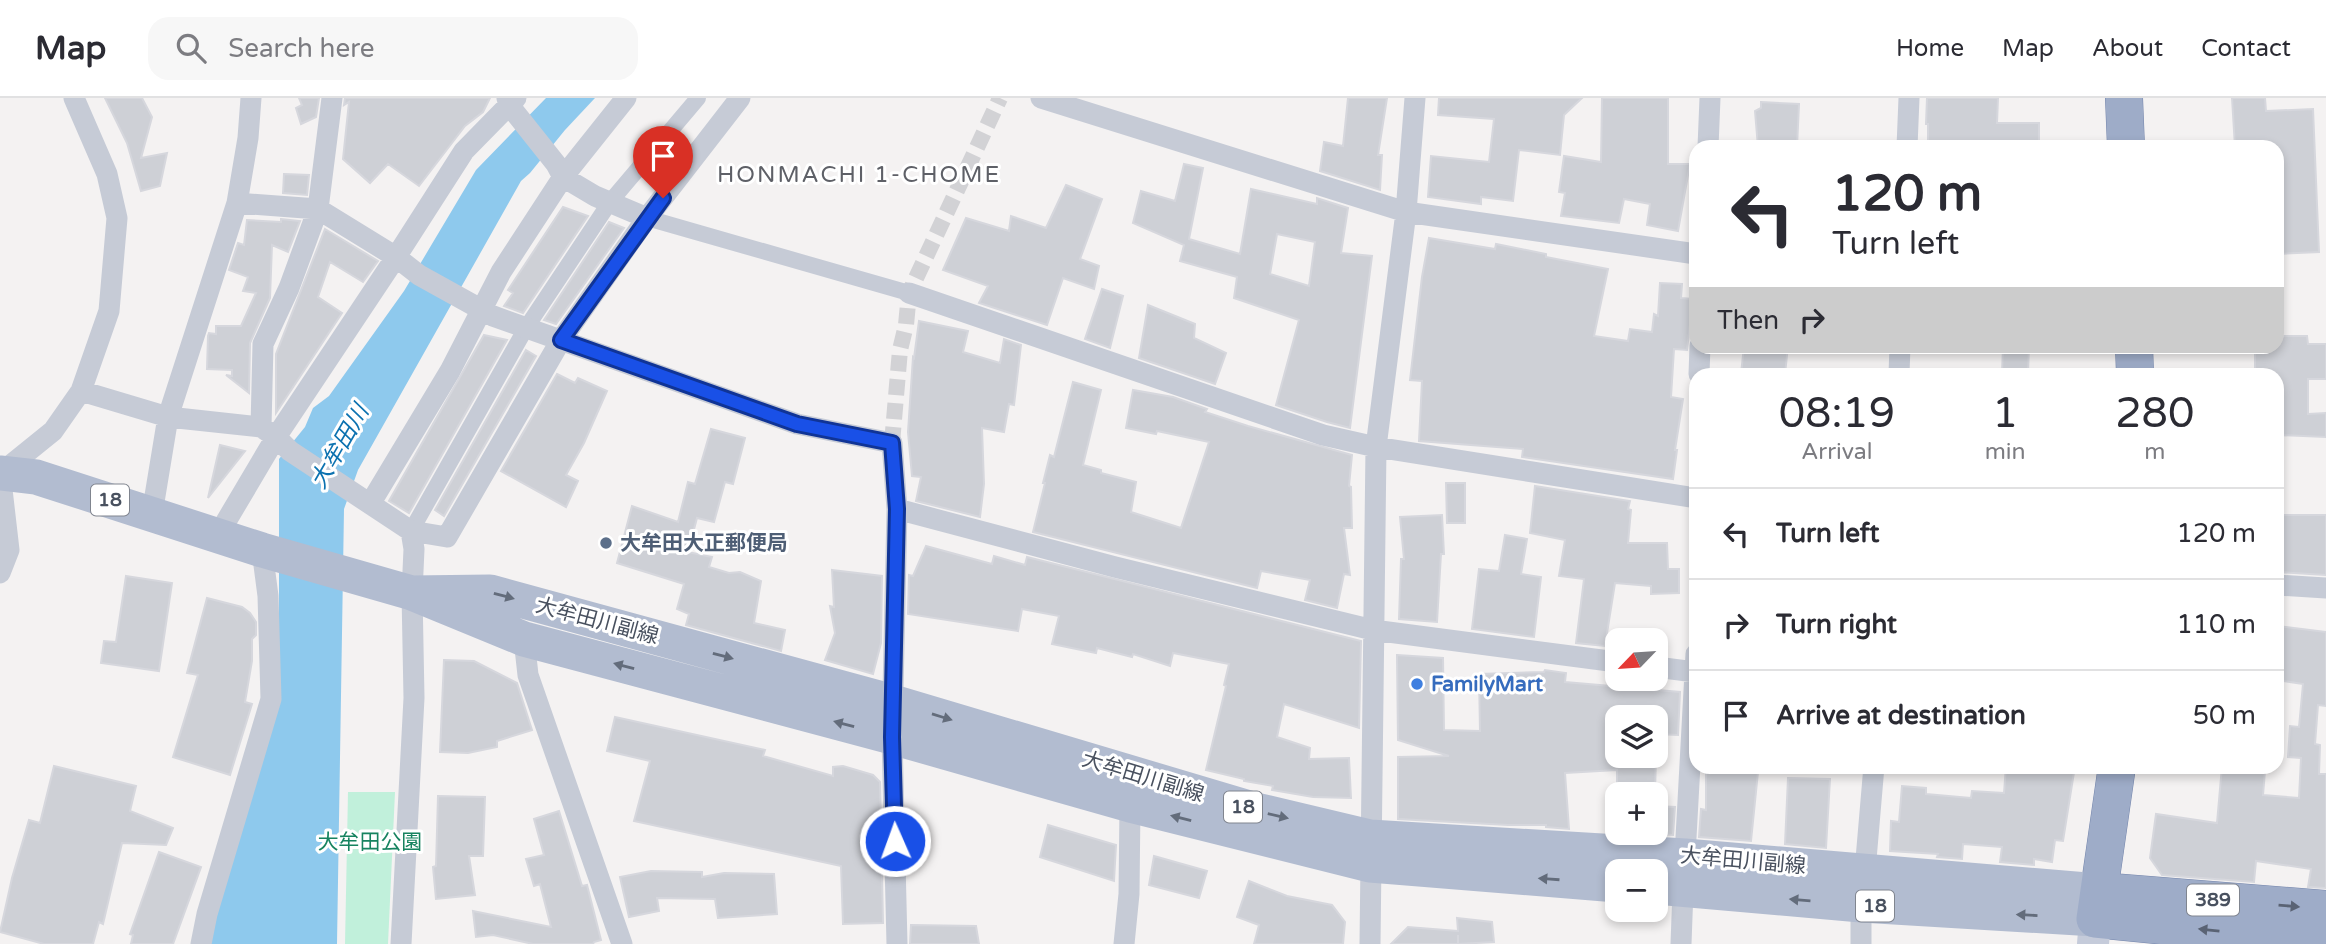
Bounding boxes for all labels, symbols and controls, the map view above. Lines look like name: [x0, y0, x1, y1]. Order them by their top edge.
search box: [148, 17, 638, 80]
text: Map: [35, 29, 106, 68]
icon: search: [172, 29, 210, 67]
text: Search here: [228, 33, 374, 64]
text: Home: [1896, 34, 1964, 63]
text: Map: [2002, 34, 2054, 63]
text: About: [2092, 34, 2163, 63]
text: Contact: [2201, 34, 2291, 63]
pin: [633, 126, 693, 198]
icon: arrive: [644, 137, 682, 175]
district label: HONMACHI 1-CHOME: [717, 161, 1001, 189]
text: 120 m: [1832, 165, 1982, 224]
icon: left: [1717, 168, 1808, 259]
text: Turn left: [1832, 225, 1959, 263]
icon: right: [1793, 301, 1831, 339]
text: Then: [1717, 305, 1779, 336]
text: 08:19: [1779, 388, 1895, 439]
text: 1: [1992, 388, 2018, 439]
text: 280: [2115, 388, 2194, 439]
water label: 大牟田川: [305, 398, 377, 494]
text: Arrival: [1801, 438, 1872, 466]
text: min: [1985, 438, 2026, 466]
text: m: [2144, 438, 2165, 466]
road number: 18: [91, 484, 129, 516]
icon: left: [1717, 515, 1755, 553]
text: Turn left: [1776, 518, 1879, 549]
text: 120 m: [2176, 518, 2256, 549]
place label: 大牟田大正郵便局: [620, 531, 788, 556]
marker: 大牟田大正郵便局: [598, 535, 614, 551]
one-way arrow: [494, 591, 515, 601]
street label: 大牟田川副線: [533, 593, 661, 649]
icon: right: [1717, 606, 1755, 644]
text: Turn right: [1776, 609, 1897, 640]
text: 110 m: [2176, 609, 2256, 640]
north arrow: [1605, 628, 1668, 691]
map controls: [1605, 628, 1668, 922]
one-way arrow: [713, 651, 735, 662]
one-way arrow: [613, 660, 635, 671]
place label: FamilyMart: [1431, 672, 1543, 697]
marker: FamilyMart: [1409, 676, 1425, 692]
icon: arrive: [1717, 697, 1755, 735]
text: Arrive at destination: [1776, 700, 2026, 731]
text: 50 m: [2193, 700, 2256, 731]
button: layers: [1605, 705, 1668, 768]
one-way arrow: [932, 713, 953, 723]
one-way arrow: [833, 718, 855, 729]
street label: 大牟田川副線: [1079, 747, 1207, 807]
button: +: [1605, 782, 1668, 845]
road number: 18: [1224, 792, 1262, 822]
position arrow: [858, 804, 932, 878]
one-way arrow: [1267, 810, 1289, 821]
one-way arrow: [1170, 812, 1192, 823]
park label: 大牟田公園: [318, 830, 423, 855]
street label: 大牟田川副線: [1679, 843, 1807, 879]
button: −: [1605, 859, 1668, 922]
one-way arrow: [1538, 873, 1560, 884]
road number: 389: [2187, 884, 2239, 916]
road number: 18: [1856, 890, 1894, 922]
one-way arrow: [1789, 894, 1811, 905]
one-way arrow: [2279, 901, 2301, 912]
one-way arrow: [2016, 909, 2038, 920]
one-way arrow: [2198, 924, 2220, 935]

